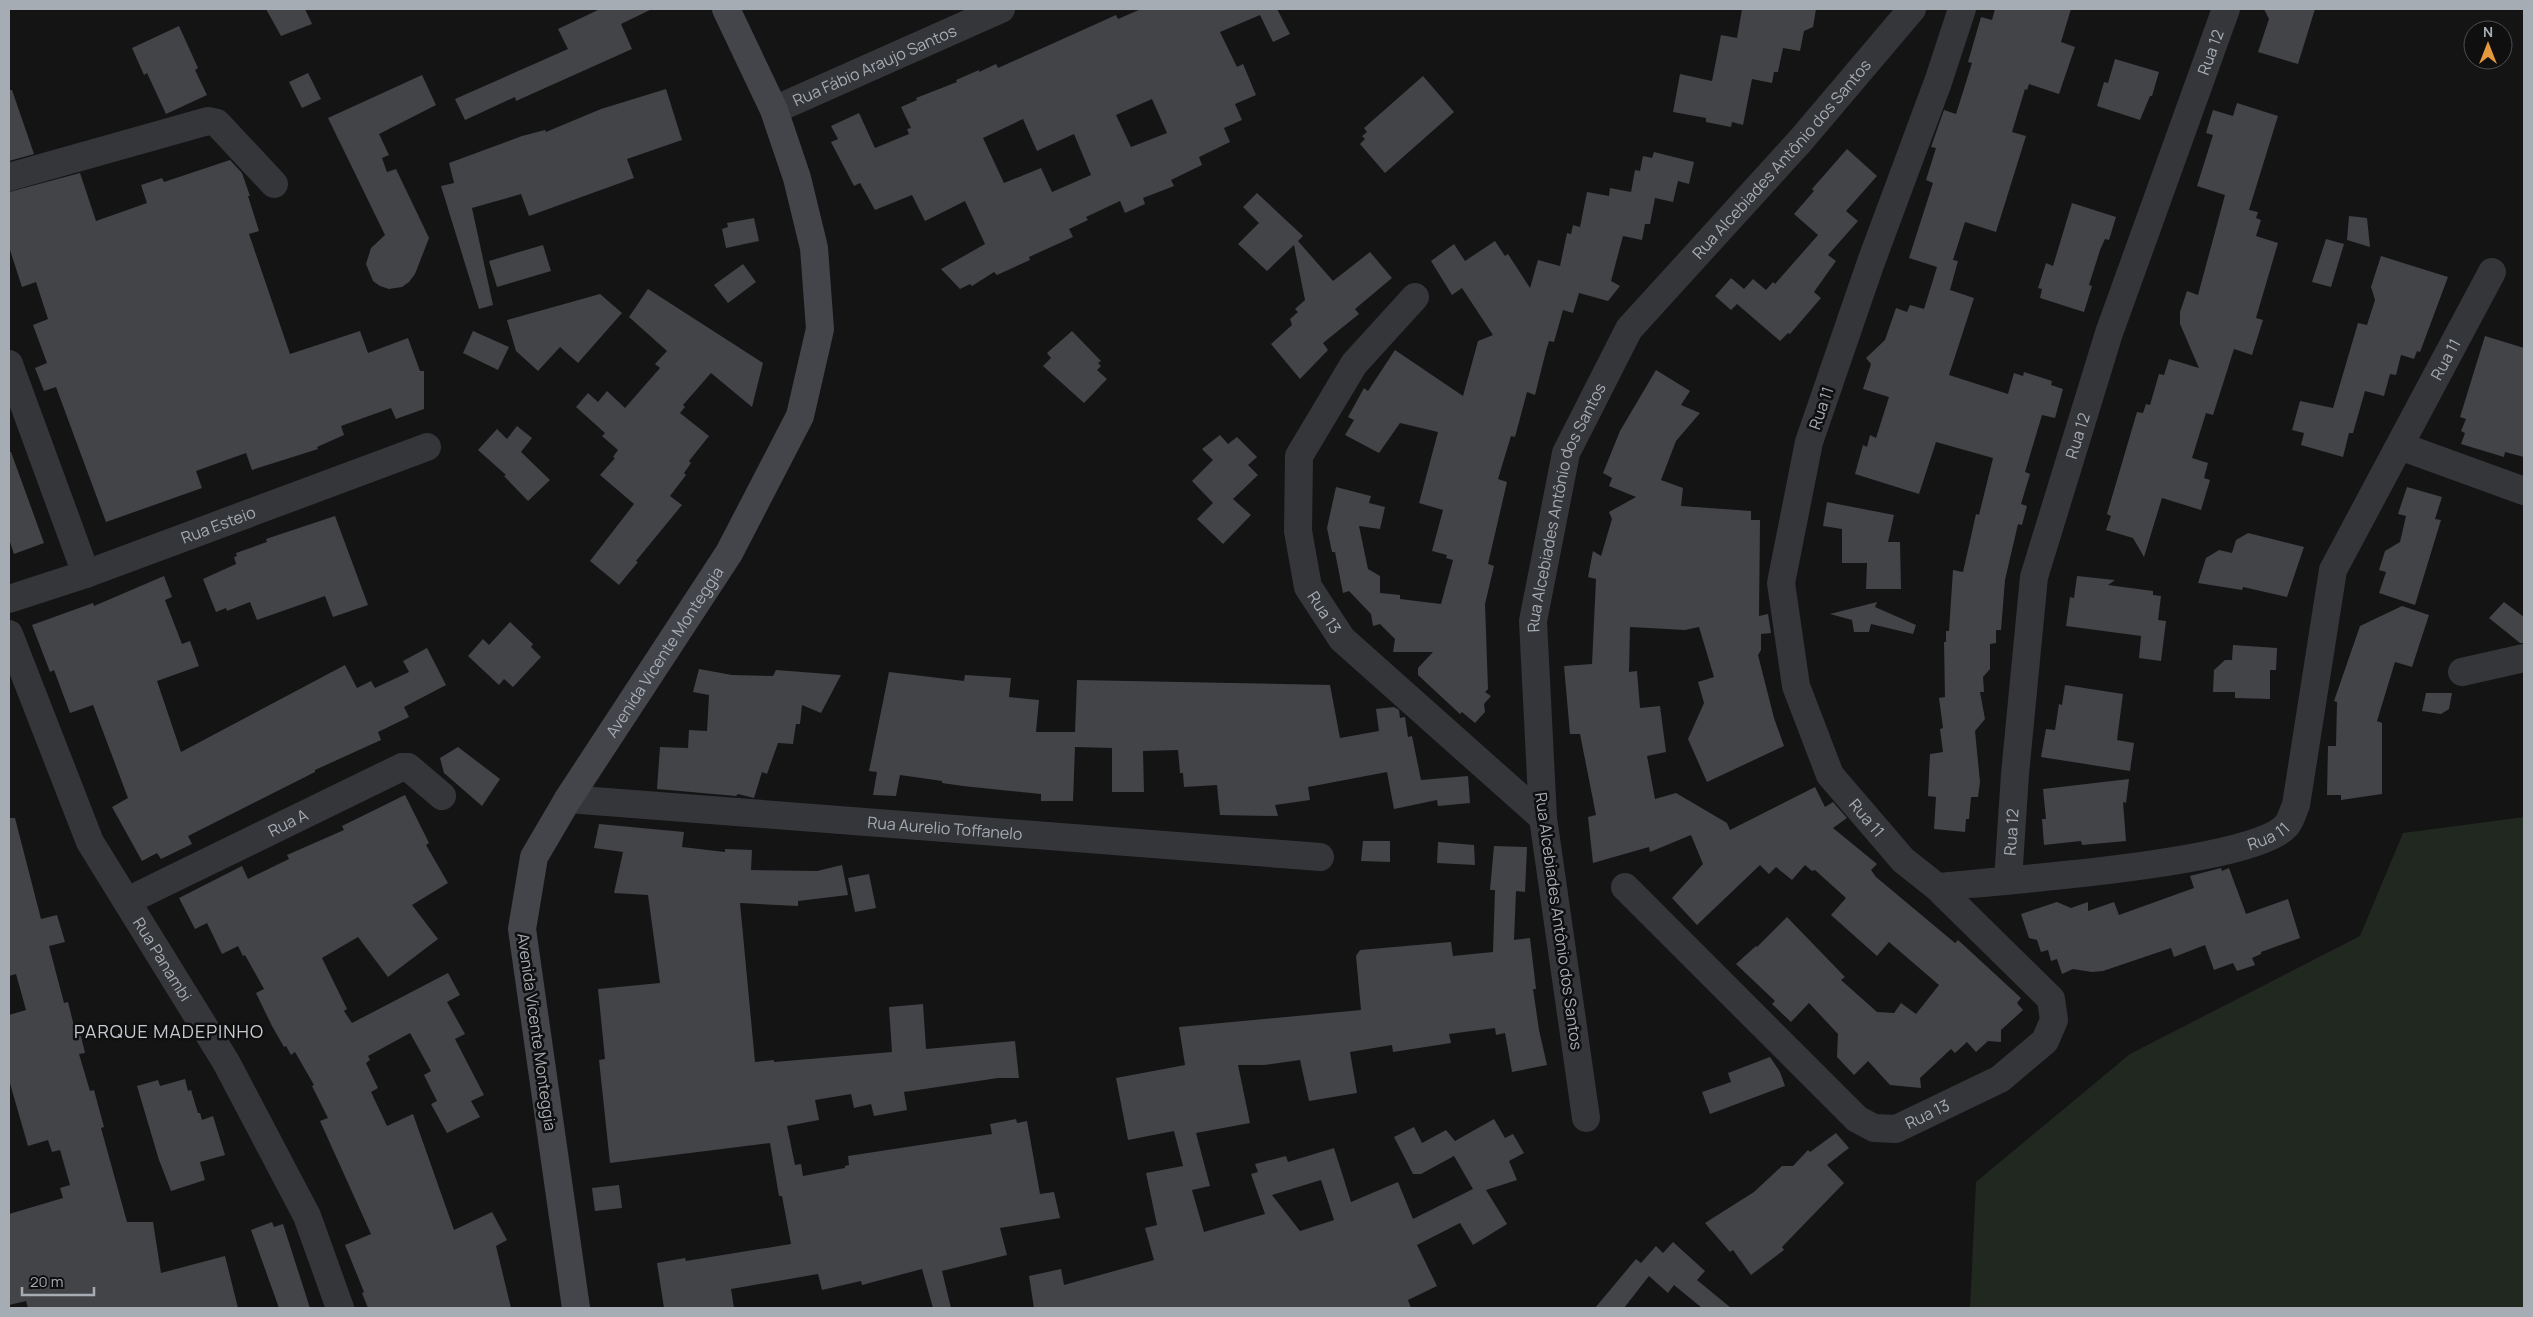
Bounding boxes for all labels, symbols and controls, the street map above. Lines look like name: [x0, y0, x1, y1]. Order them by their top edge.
street label: Rua Fábio Araujo Santos: [789, 19, 960, 111]
north arrow: [2463, 20, 2513, 70]
text: N: [2483, 22, 2493, 41]
street label: Rua 12: [2192, 26, 2229, 78]
street label: Rua Alcebiades Antônio dos Santos: [1687, 54, 1876, 264]
street label: Rua 11: [2425, 335, 2466, 384]
street label: Rua Alcebiades Antônio dos Santos: [1522, 379, 1611, 633]
street label: Rua 11: [1803, 384, 1839, 432]
street label: Rua 12: [2060, 410, 2095, 461]
street label: Rua Esteio: [178, 501, 259, 549]
street label: Avenida Vicente Monteggia: [600, 562, 728, 741]
street label: Rua 13: [1303, 587, 1347, 638]
street label: Rua Alcebiades Antônio dos Santos: [1530, 791, 1588, 1051]
street label: Rua 11: [1844, 794, 1890, 842]
street label: Rua A: [264, 804, 312, 842]
street label: Rua 12: [1999, 808, 2024, 856]
street label: Rua Aurelio Toffanelo: [866, 811, 1023, 845]
street label: Rua 11: [2244, 817, 2295, 855]
street label: Rua Panambi: [128, 913, 197, 1005]
street label: Avenida Vicente Monteggia: [512, 932, 562, 1132]
district label: PARQUE MADEPINHO: [74, 1019, 264, 1043]
street label: Rua 13: [1901, 1094, 1953, 1134]
scale bar: [22, 1264, 95, 1296]
text: 20 m: [30, 1271, 63, 1292]

